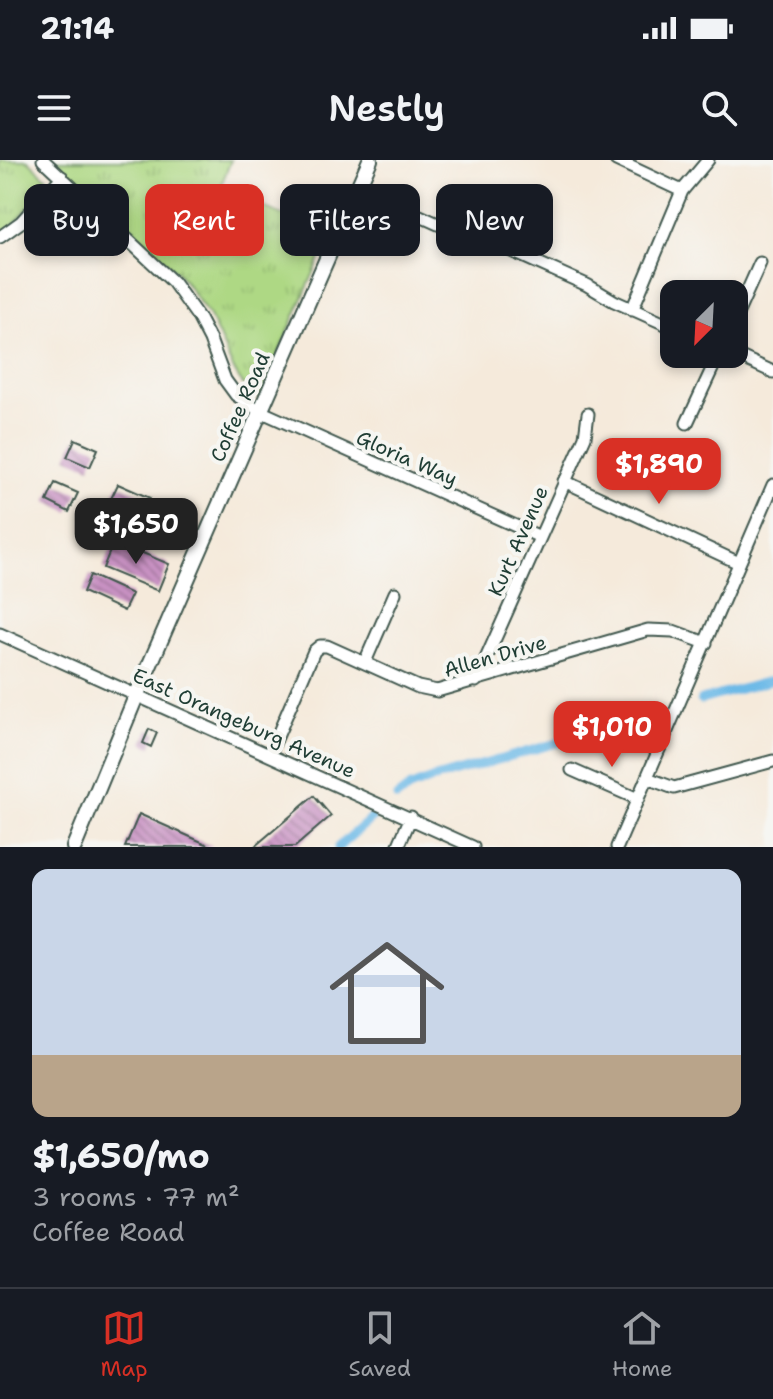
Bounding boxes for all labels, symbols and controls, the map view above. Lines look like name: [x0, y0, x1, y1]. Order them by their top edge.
text: 21:14: [40, 8, 114, 49]
text: Nestly: [328, 84, 445, 133]
icon: menu: [32, 86, 76, 130]
icon: search: [697, 86, 741, 130]
chip: Buy: [24, 184, 129, 256]
chip: Rent: [145, 184, 264, 256]
chip: Filters: [280, 184, 420, 256]
chip: New: [436, 184, 553, 256]
north arrow: [660, 280, 748, 368]
map controls: [660, 280, 748, 368]
street label: Coffee Road: [204, 348, 276, 466]
street label: Gloria Way: [352, 424, 462, 492]
pin: $1,890: [594, 438, 724, 506]
text: $1,890: [615, 446, 703, 481]
street label: Kurt Avenue: [482, 482, 554, 600]
pin: $1,650: [71, 498, 201, 566]
text: $1,650: [93, 506, 179, 541]
street label: Allen Drive: [441, 629, 549, 683]
street label: East Orangeburg Avenue: [129, 662, 359, 784]
pin: $1,010: [547, 701, 677, 769]
text: $1,010: [572, 709, 652, 744]
icon: home: [315, 921, 459, 1065]
text: $1,650/mo: [32, 1133, 210, 1179]
text: 3 rooms · 77 m²: [32, 1179, 240, 1214]
text: Coffee Road: [32, 1214, 185, 1249]
tab: Map: [100, 1306, 148, 1383]
tab: Saved: [349, 1306, 411, 1383]
tab: Home: [612, 1306, 673, 1383]

